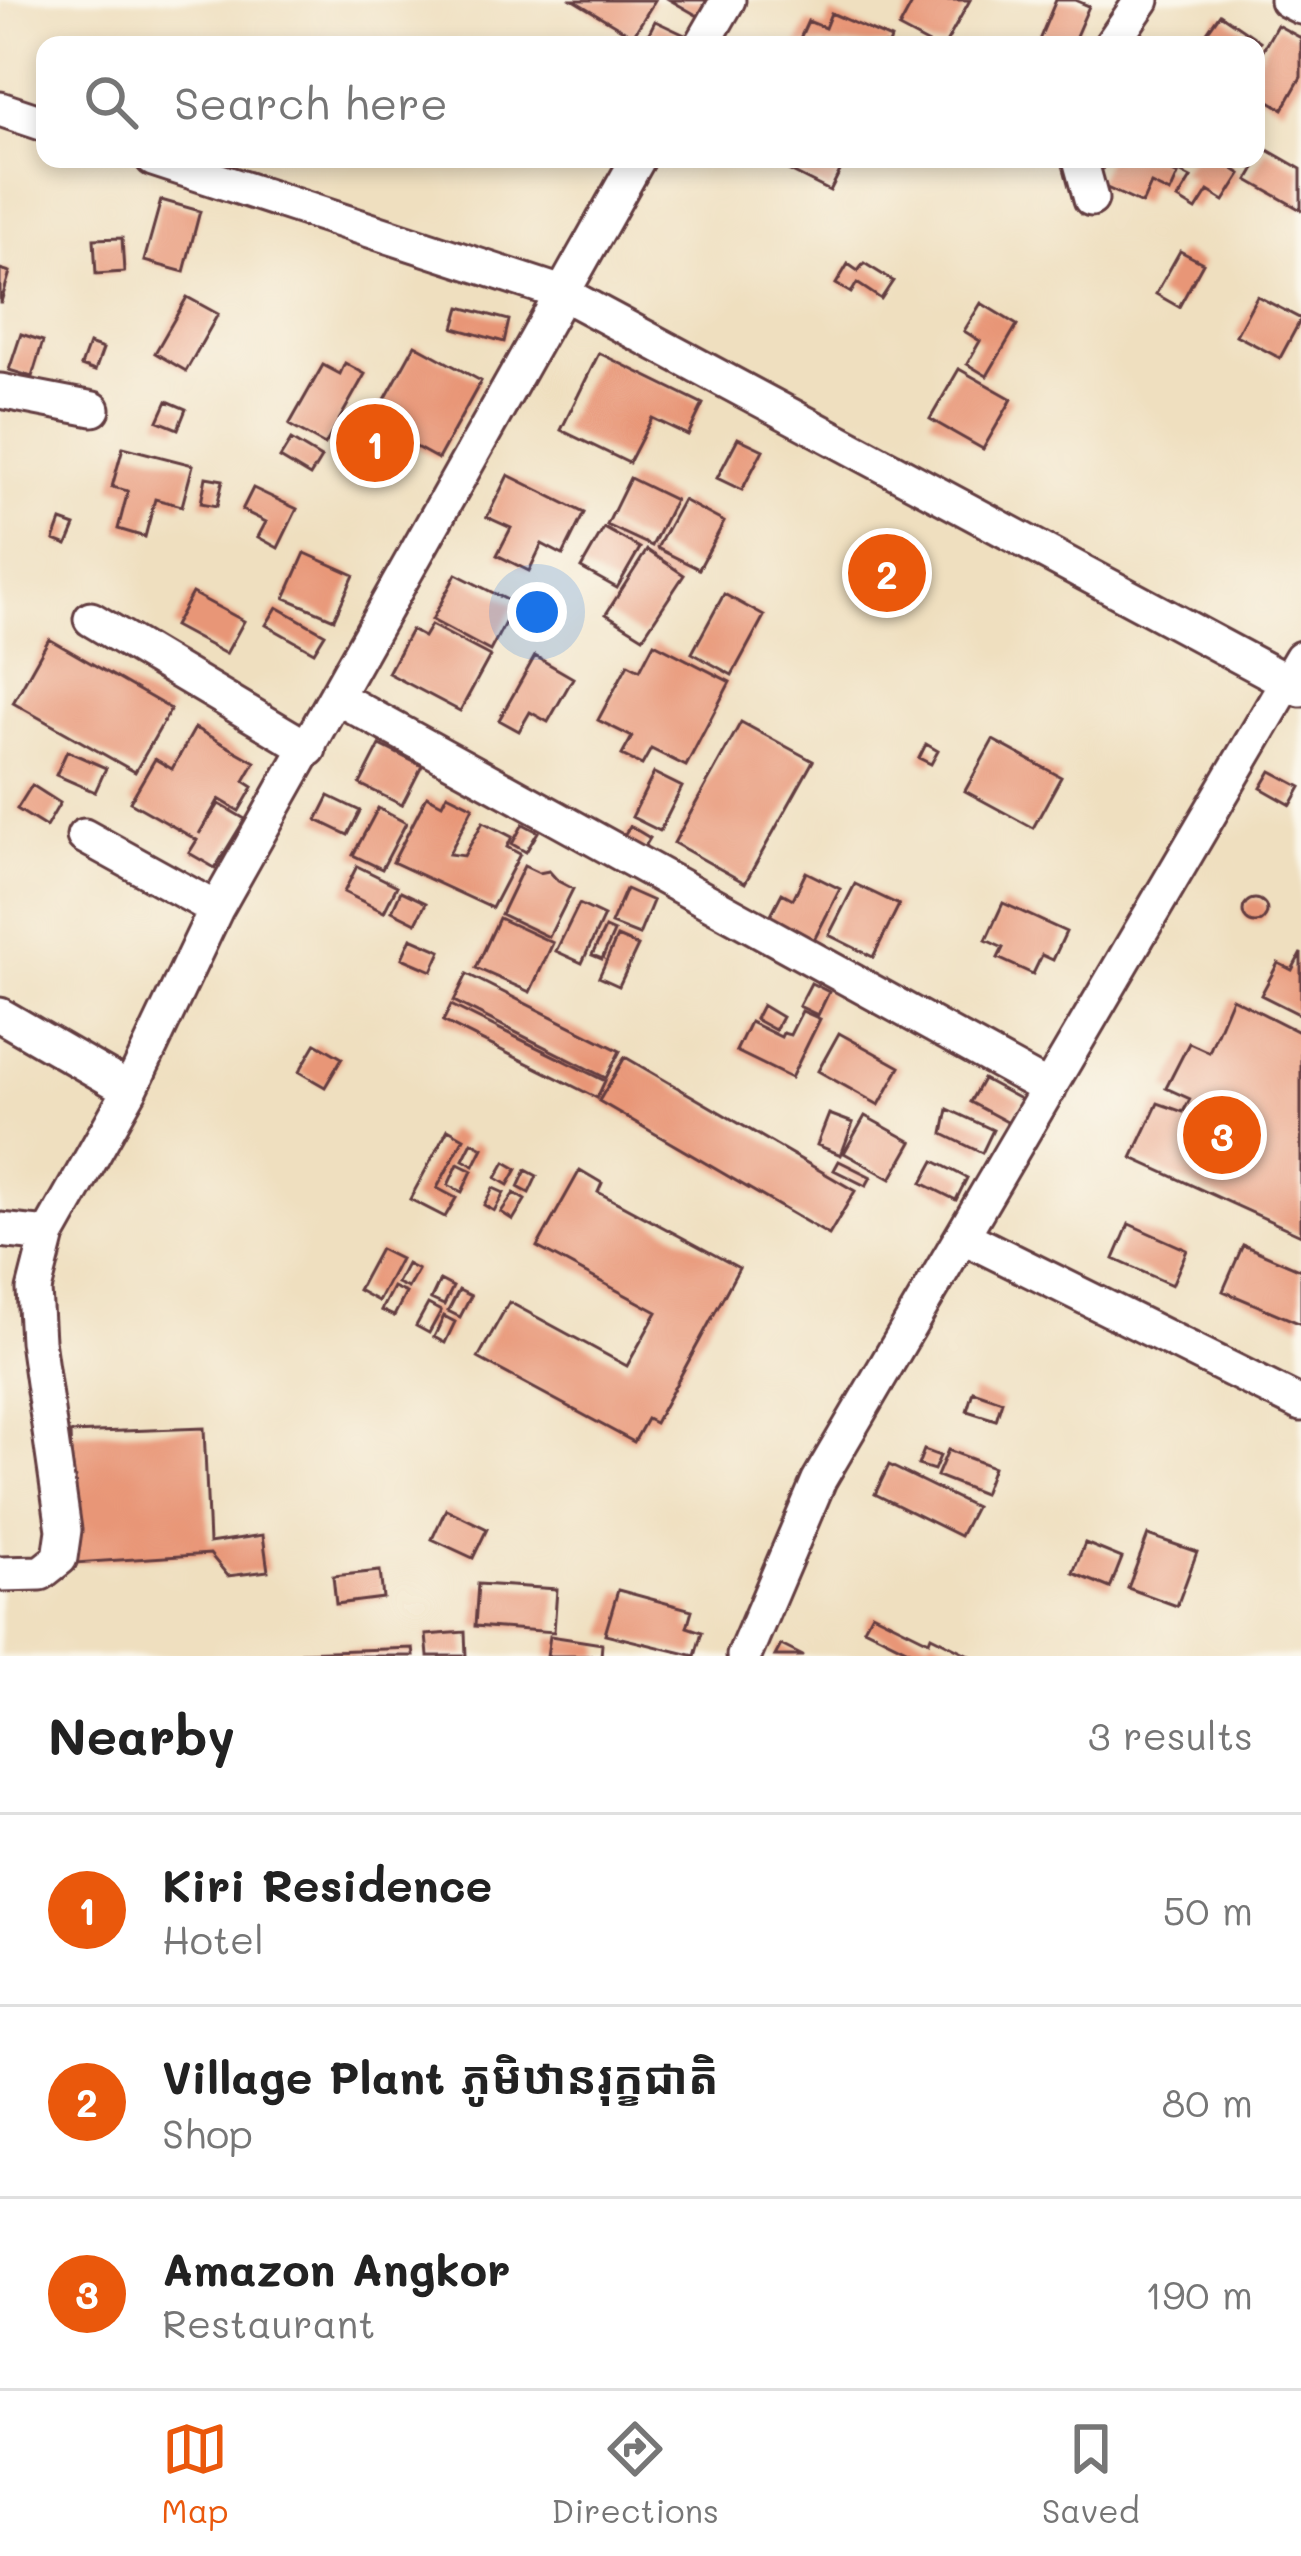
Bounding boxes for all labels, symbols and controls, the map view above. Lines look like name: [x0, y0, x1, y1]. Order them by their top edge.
search box: [36, 36, 1265, 168]
icon: search: [78, 69, 144, 135]
text: Search here: [174, 73, 448, 131]
pin: 1: [336, 398, 414, 488]
pin: 2: [848, 528, 926, 618]
your location: [507, 582, 567, 642]
pin: 3: [1183, 1090, 1261, 1180]
text: Nearby: [48, 1701, 235, 1768]
text: 3 results: [1088, 1709, 1253, 1760]
text: Kiri Residence: [162, 1855, 492, 1913]
text: 1: [78, 1884, 96, 1935]
text: 50 m: [1163, 1884, 1253, 1935]
text: Hotel: [162, 1913, 264, 1964]
text: Village Plant ភូមិឋានរុក្ខជាតិ: [162, 2047, 719, 2105]
text: 2: [76, 2076, 98, 2127]
text: 80 m: [1162, 2076, 1253, 2127]
text: Shop: [162, 2107, 253, 2158]
text: Amazon Angkor: [162, 2239, 511, 2297]
text: 3: [75, 2268, 99, 2319]
text: 190 m: [1145, 2268, 1253, 2319]
text: Restaurant: [162, 2297, 376, 2348]
tab: Map: [161, 2416, 229, 2531]
tab: Directions: [551, 2416, 719, 2531]
tab: Saved: [1042, 2416, 1140, 2531]

